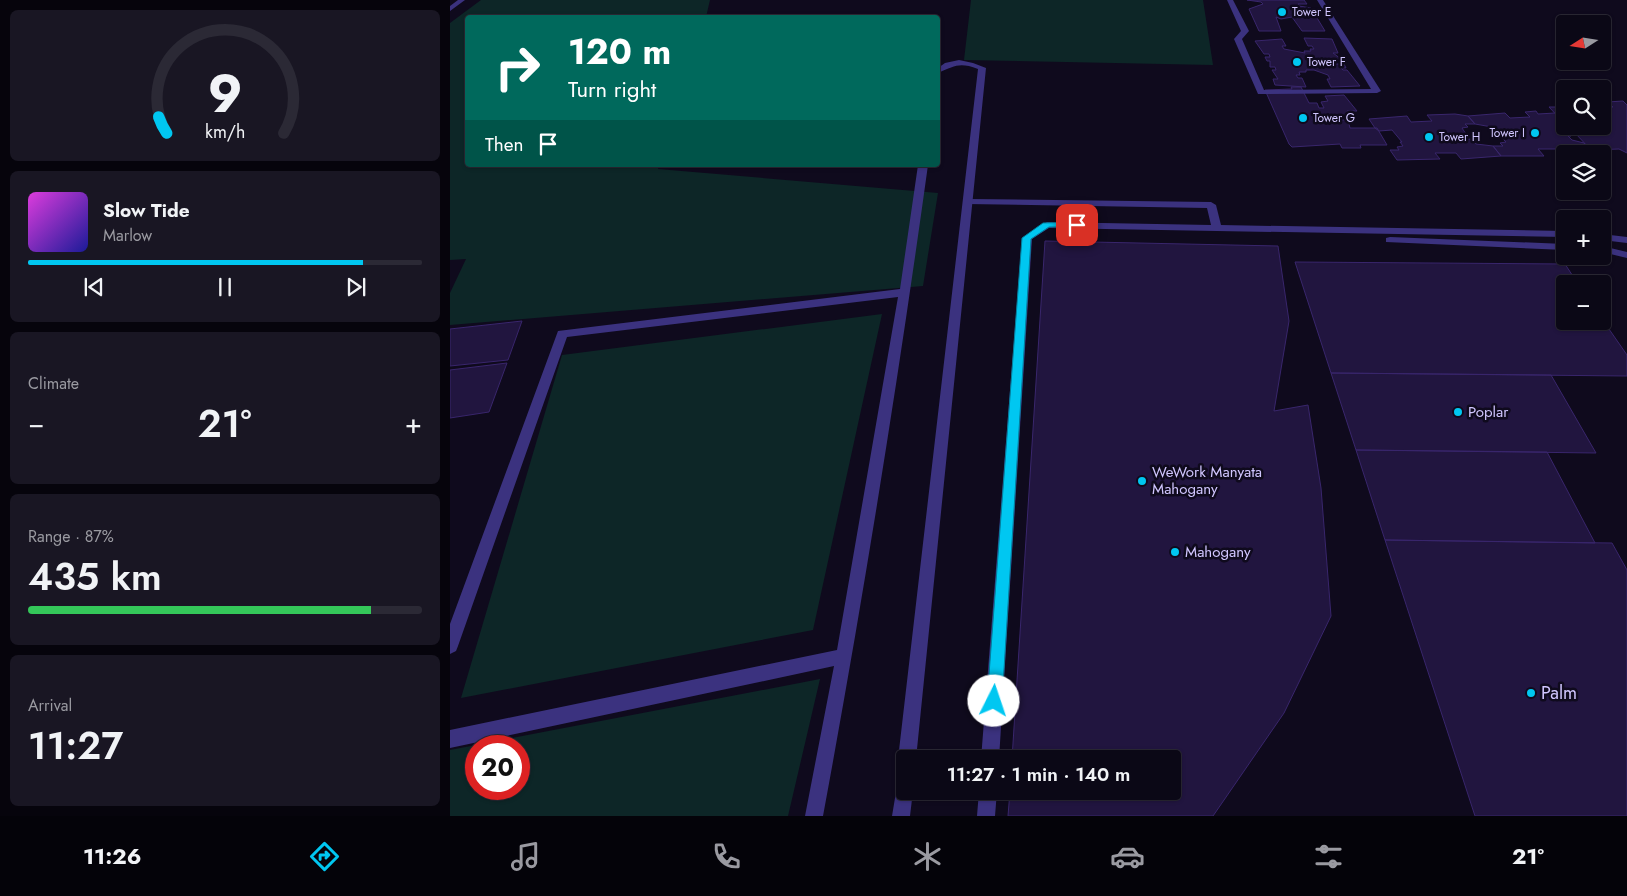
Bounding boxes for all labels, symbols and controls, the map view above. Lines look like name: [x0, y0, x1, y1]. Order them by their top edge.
place label: Tower E: [1292, 3, 1331, 21]
marker: Tower E: [1276, 6, 1288, 18]
north arrow: [1556, 15, 1611, 70]
map controls: [1556, 15, 1611, 330]
text: 120 m: [568, 27, 671, 77]
icon: right: [485, 35, 550, 100]
place label: Tower F: [1307, 53, 1346, 71]
text: 9: [208, 56, 242, 132]
marker: Tower F: [1291, 56, 1303, 68]
text: Turn right: [568, 73, 656, 105]
button: search: [1556, 80, 1611, 135]
place label: Tower G: [1313, 109, 1355, 127]
marker: Tower G: [1297, 112, 1309, 124]
text: km/h: [205, 119, 245, 145]
place label: Tower I: [1489, 124, 1525, 142]
marker: Tower I: [1529, 127, 1541, 139]
place label: Tower H: [1439, 128, 1480, 146]
icon: arrive: [534, 130, 562, 158]
text: Then: [485, 131, 524, 158]
marker: Tower H: [1423, 131, 1435, 143]
button: layers: [1556, 145, 1611, 200]
text: Slow Tide: [103, 197, 190, 224]
pin: [1056, 204, 1098, 246]
button: +: [1556, 210, 1611, 265]
icon: arrive: [1063, 211, 1091, 239]
text: Marlow: [103, 224, 152, 247]
icon: previous: [80, 273, 108, 301]
icon: pause: [211, 273, 239, 301]
icon: next: [342, 273, 370, 301]
button: −: [1556, 275, 1611, 330]
text: Climate: [28, 372, 79, 395]
text: 21°: [198, 396, 251, 451]
place label: Poplar: [1468, 401, 1509, 423]
text: −: [28, 403, 45, 444]
text: +: [405, 403, 422, 444]
marker: Poplar: [1452, 406, 1464, 418]
place label: WeWork Manyata Mahogany: [1152, 461, 1262, 500]
marker: WeWork Manyata Mahogany: [1136, 475, 1148, 487]
text: Range · 87%: [28, 525, 114, 548]
place label: Mahogany: [1185, 541, 1251, 563]
marker: Mahogany: [1169, 546, 1181, 558]
text: 435 km: [28, 549, 162, 604]
position arrow: [967, 674, 1019, 726]
place label: Palm: [1541, 680, 1577, 706]
marker: Palm: [1525, 687, 1537, 699]
text: Arrival: [28, 694, 72, 717]
text: 11:27: [28, 718, 123, 773]
speed limit sign: 20: [465, 735, 530, 800]
text: 11:27 · 1 min · 140 m: [947, 761, 1130, 788]
icon: directions: [307, 839, 342, 874]
icon: music: [508, 839, 543, 874]
icon: phone: [709, 839, 744, 874]
icon: climate: [910, 839, 945, 874]
icon: car: [1110, 839, 1145, 874]
icon: filters: [1311, 839, 1346, 874]
text: 11:26: [83, 840, 142, 872]
text: 21°: [1512, 840, 1544, 872]

